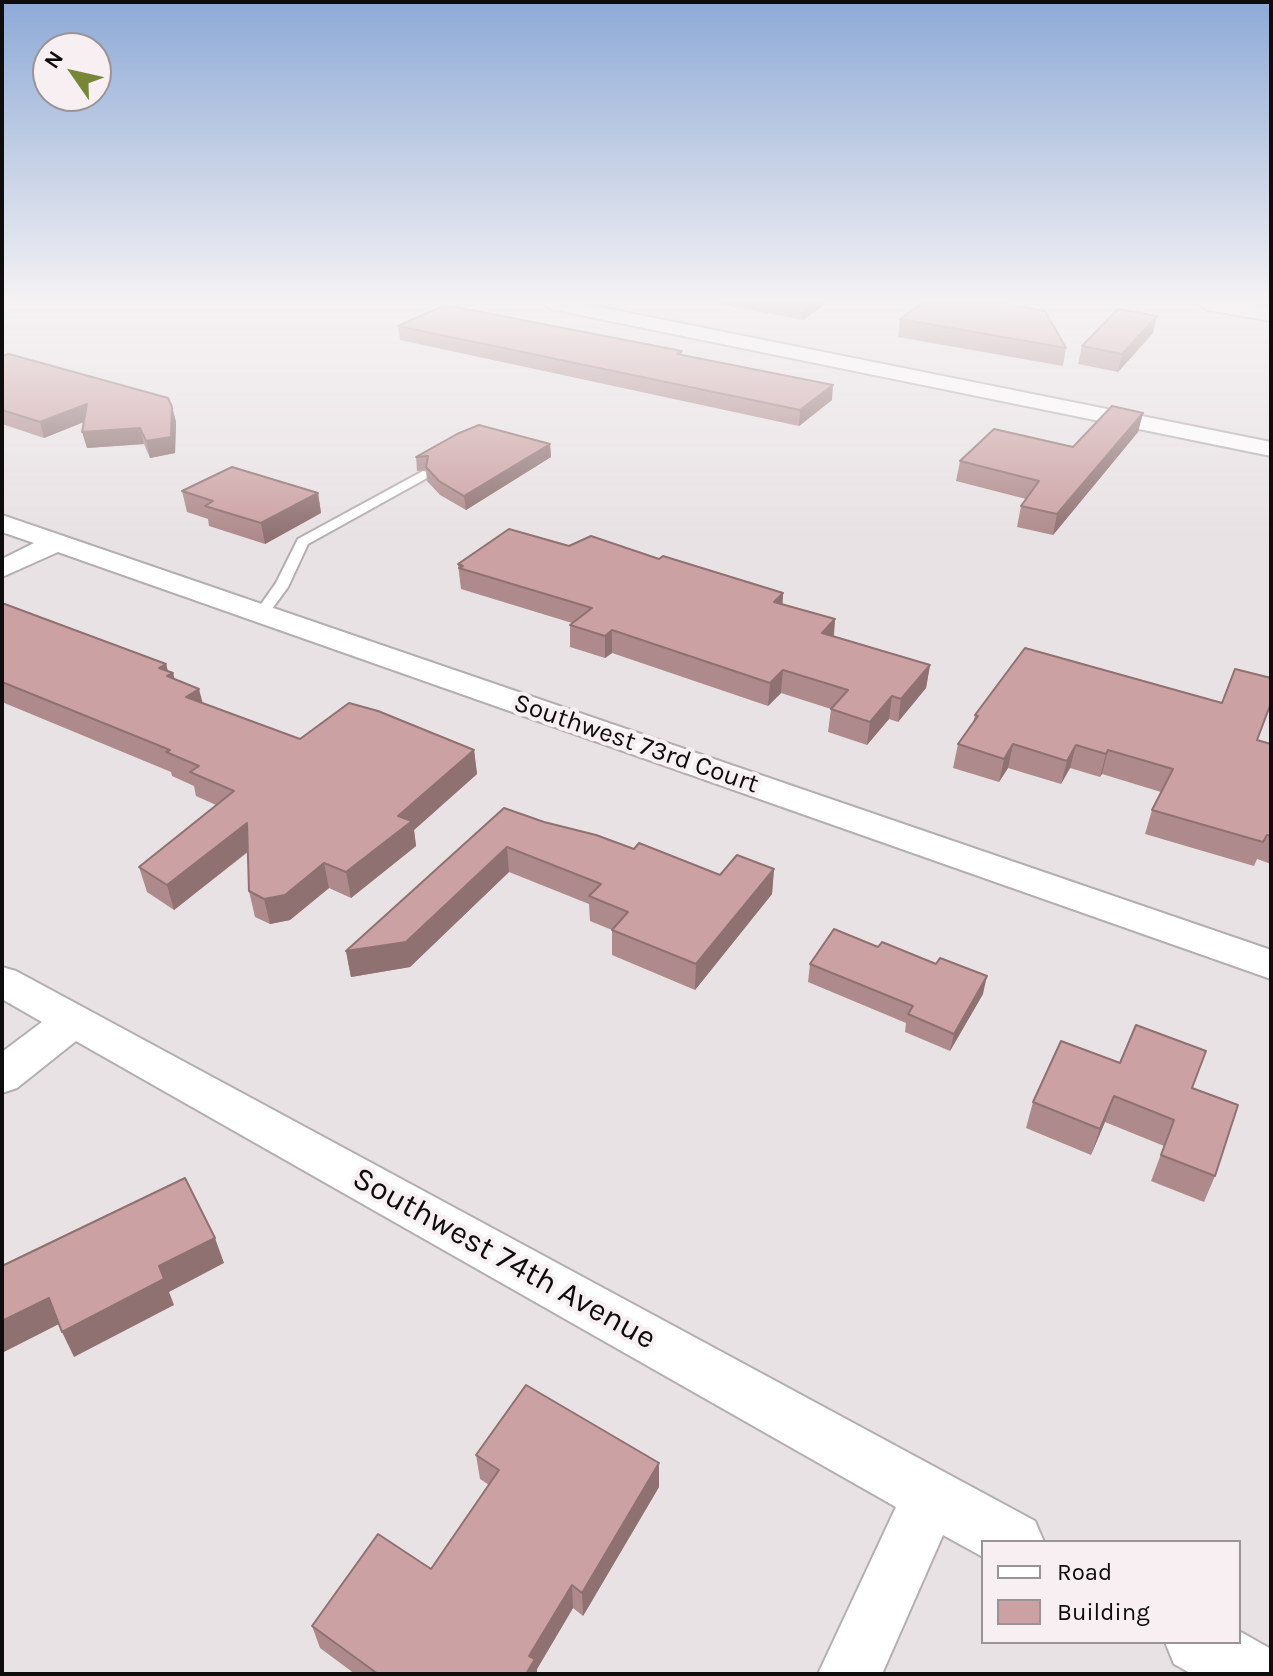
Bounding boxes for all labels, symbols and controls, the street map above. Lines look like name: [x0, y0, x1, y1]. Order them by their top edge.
north arrow: [32, 32, 112, 112]
text: N: [39, 46, 69, 74]
street label: Southwest 73rd Court: [510, 687, 762, 801]
street label: Southwest 74th Avenue: [346, 1160, 662, 1358]
legend: [981, 1540, 1241, 1644]
text: Road: [1057, 1558, 1112, 1586]
text: Building: [1057, 1598, 1150, 1626]

